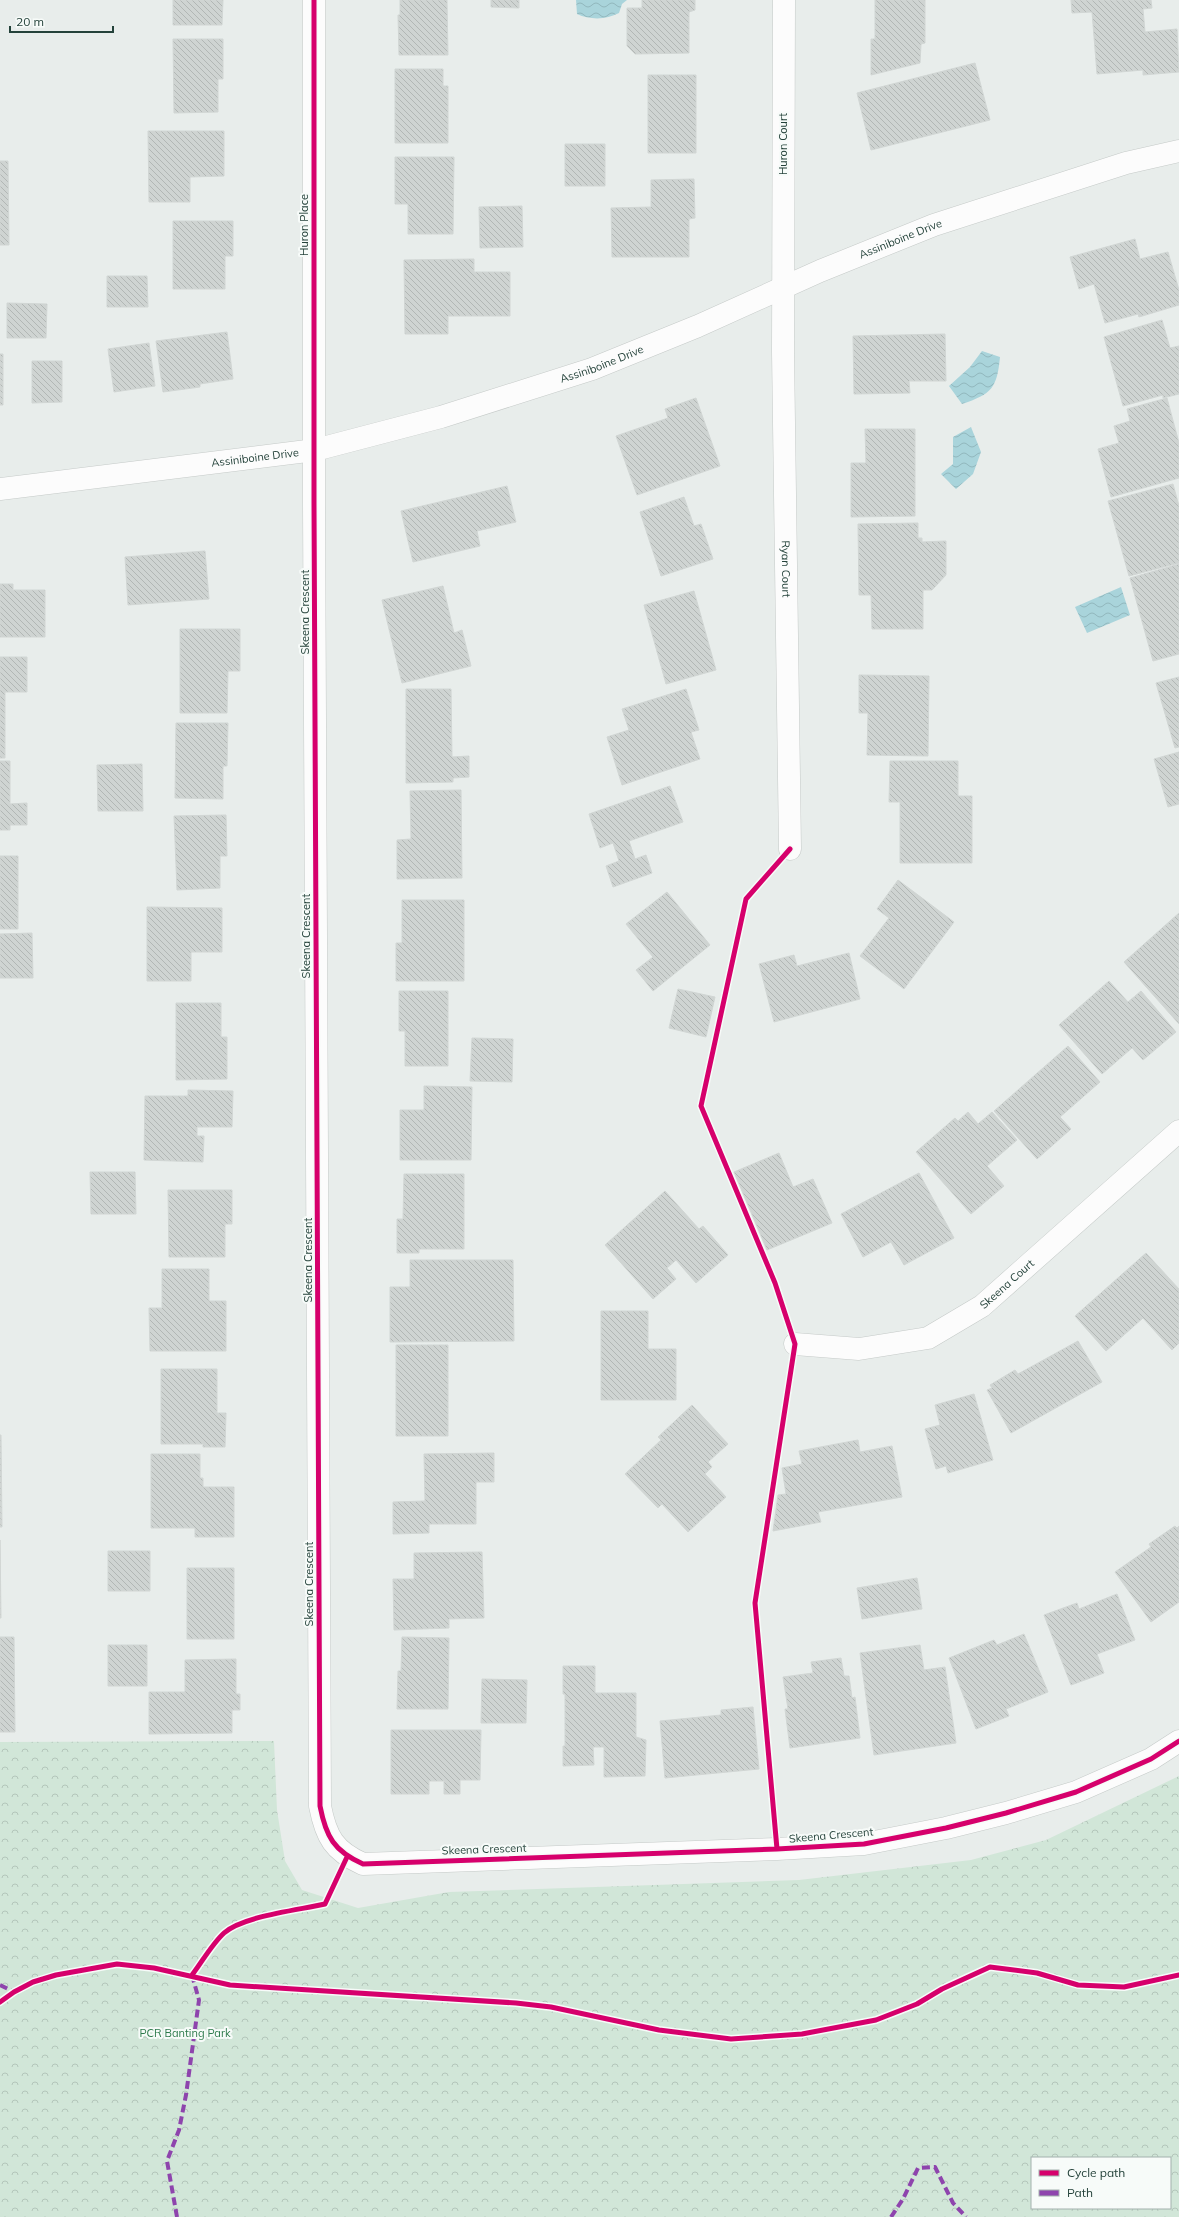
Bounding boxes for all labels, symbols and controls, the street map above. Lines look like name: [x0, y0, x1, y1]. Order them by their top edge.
scale bar: [10, 8, 113, 34]
text: 20 m: [16, 14, 44, 29]
street label: Huron Court: [776, 113, 790, 175]
street label: Huron Place: [297, 194, 311, 256]
street label: Assiniboine Drive: [857, 216, 944, 262]
street label: Assiniboine Drive: [558, 342, 646, 386]
street label: Assiniboine Drive: [210, 445, 300, 470]
street label: Ryan Court: [779, 540, 793, 598]
street label: Skeena Crescent: [298, 569, 312, 654]
street label: Skeena Crescent: [299, 893, 313, 978]
street label: Skeena Crescent: [301, 1217, 315, 1302]
street label: Skeena Court: [977, 1256, 1037, 1312]
street label: Skeena Crescent: [302, 1541, 316, 1626]
street label: Skeena Crescent: [788, 1824, 874, 1846]
street label: Skeena Crescent: [441, 1841, 527, 1857]
park label: PCR Banting Park: [139, 2026, 231, 2040]
legend: [1031, 2157, 1171, 2209]
text: Cycle path: [1067, 2165, 1125, 2180]
text: Path: [1067, 2185, 1093, 2200]

